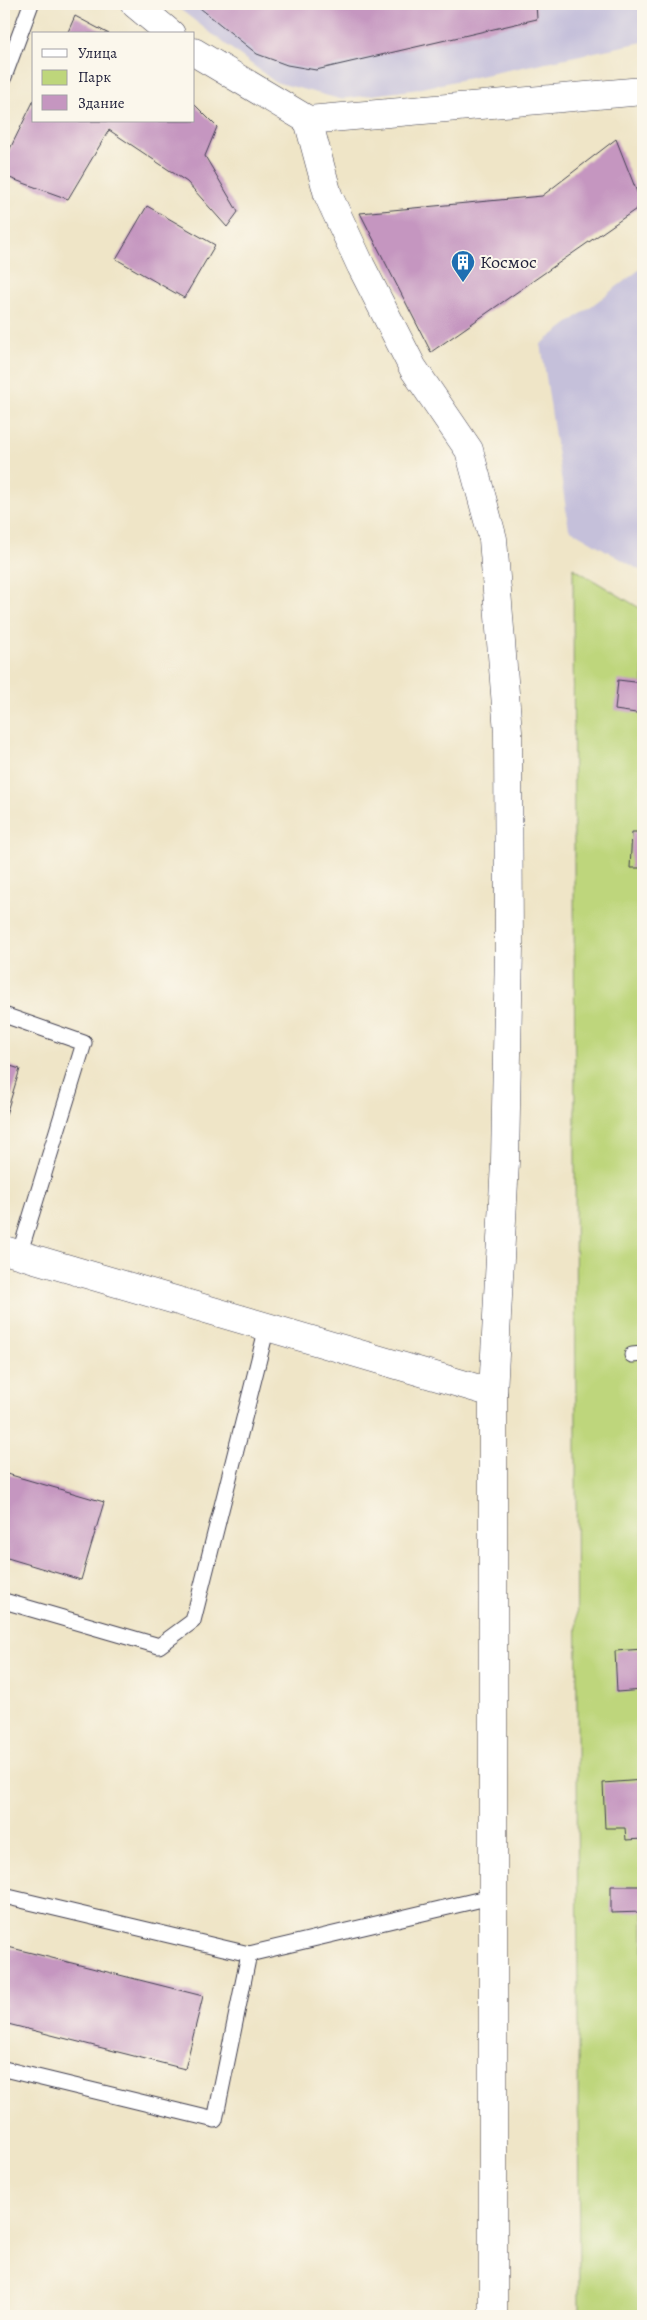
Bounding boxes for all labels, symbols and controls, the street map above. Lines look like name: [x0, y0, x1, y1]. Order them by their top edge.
legend: [32, 32, 195, 122]
text: Улица: [78, 43, 117, 63]
text: Парк: [78, 67, 111, 87]
text: Здание: [78, 93, 125, 113]
building icon: Космос: [450, 249, 476, 283]
place label: Космос: [480, 250, 537, 274]

